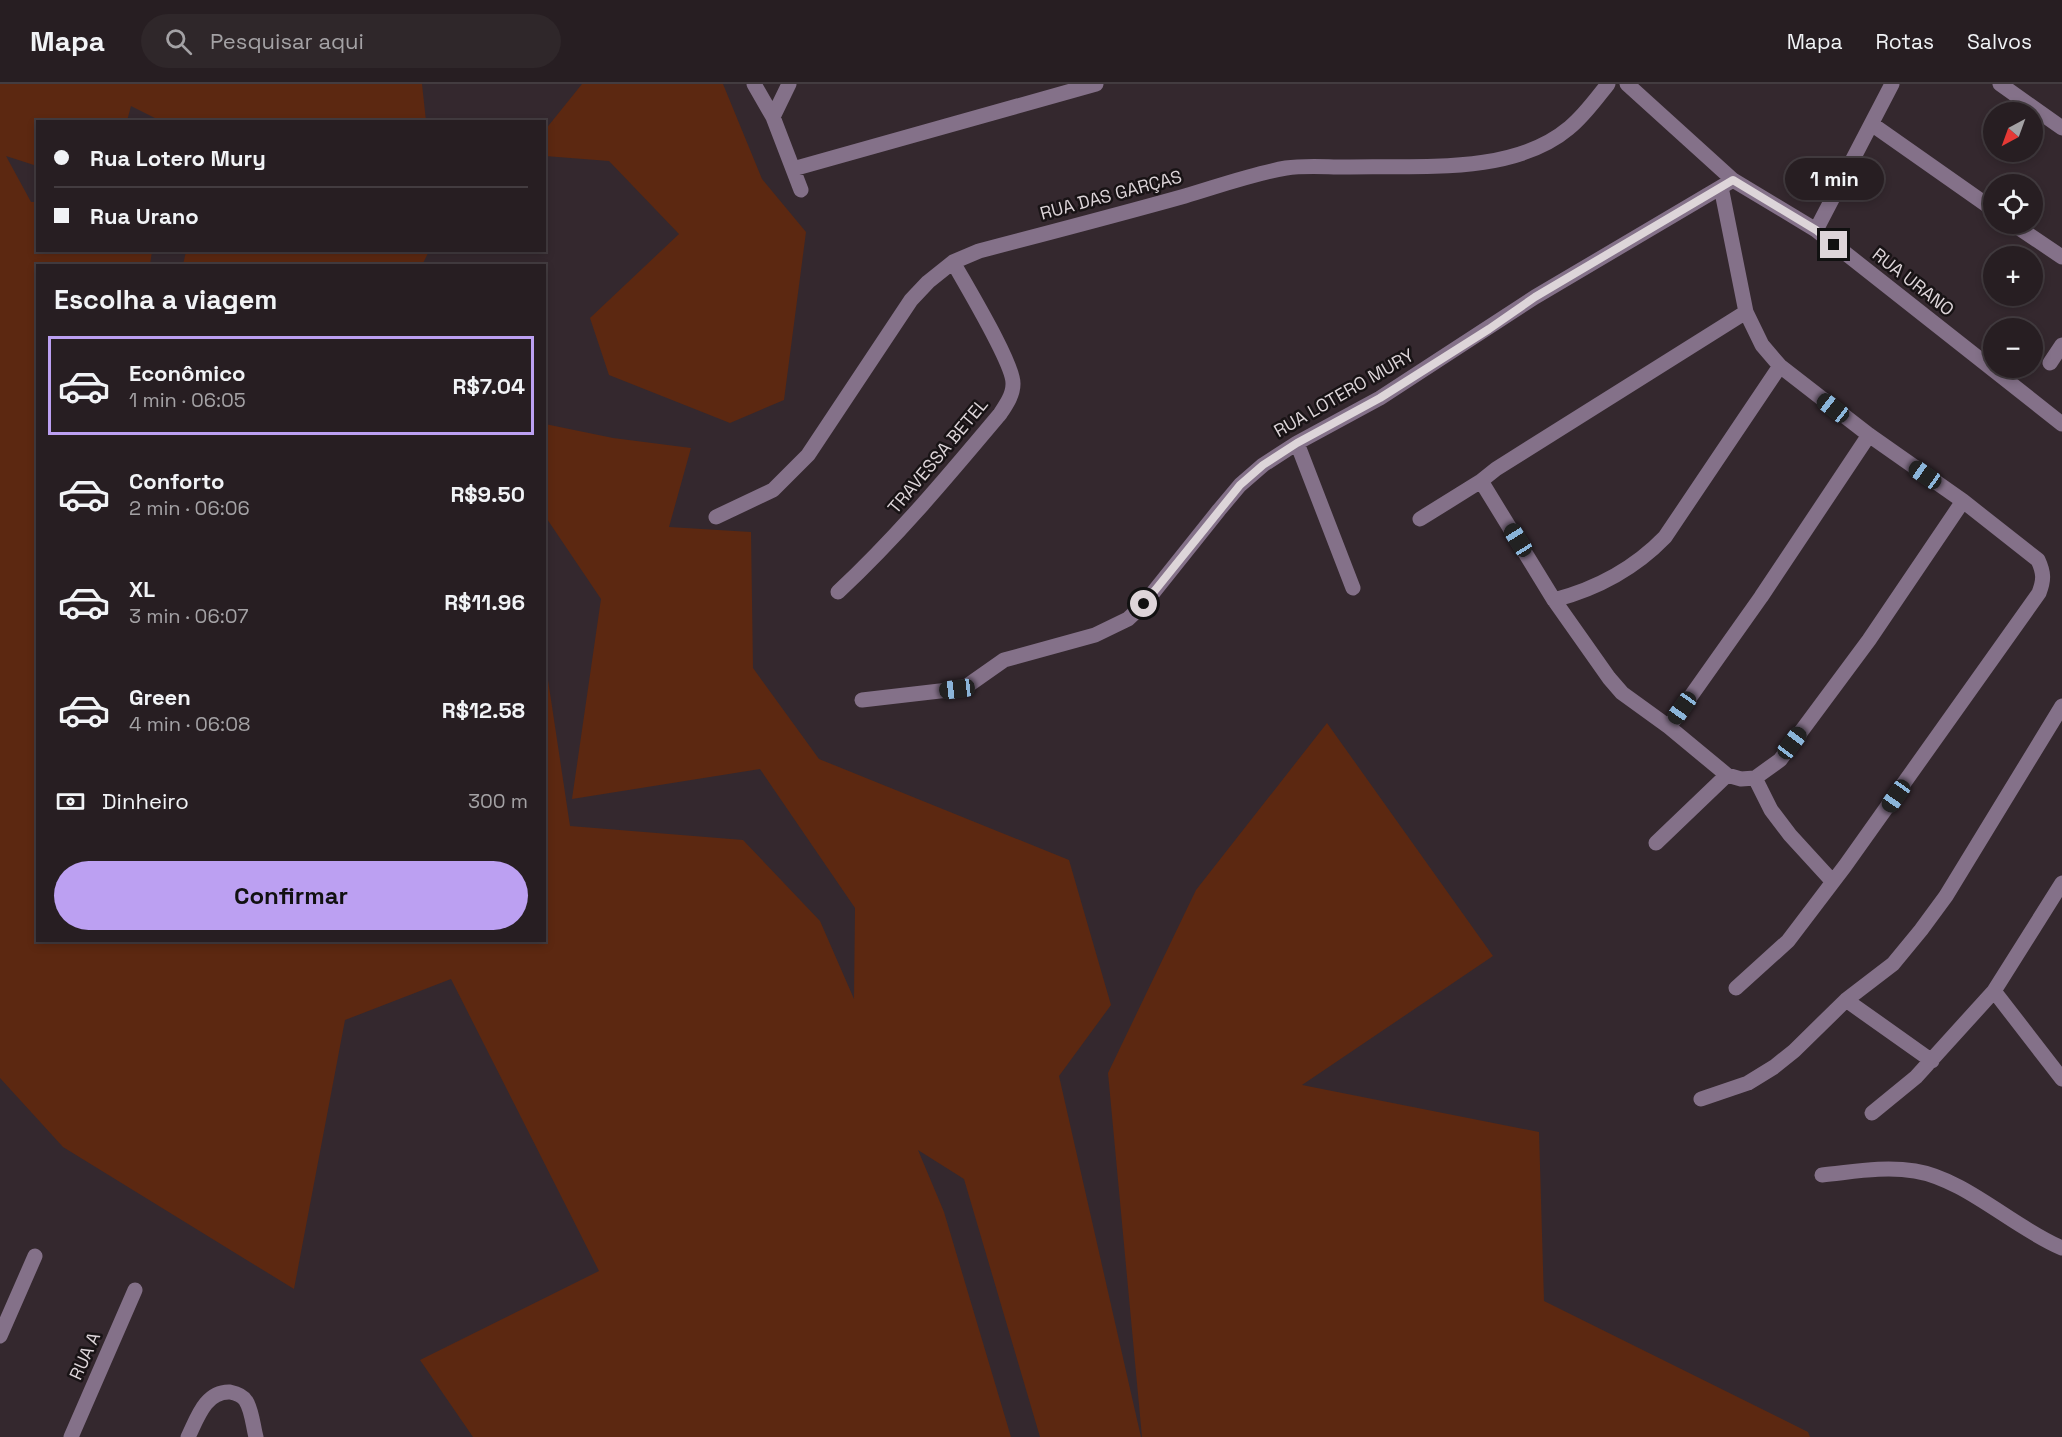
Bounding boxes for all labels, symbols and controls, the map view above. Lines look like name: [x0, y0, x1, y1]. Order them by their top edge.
search box: [141, 14, 561, 68]
text: Mapa: [30, 23, 105, 59]
icon: search: [162, 25, 195, 58]
text: Pesquisar aqui: [210, 27, 364, 55]
text: Mapa: [1787, 28, 1842, 55]
text: Rotas: [1875, 28, 1934, 55]
text: Salvos: [1967, 28, 2032, 55]
north arrow: [1983, 102, 2043, 162]
map controls: [1983, 102, 2043, 378]
text: Rua Lotero Mury: [90, 144, 266, 172]
callout: 1 min: [1784, 158, 1884, 200]
street label: RUA DAS GARÇAS: [1037, 165, 1184, 225]
text: 1 min: [1810, 166, 1859, 192]
button: locate: [1983, 174, 2043, 234]
text: Rua Urano: [90, 202, 199, 230]
route end: [1820, 231, 1847, 258]
street label: RUA URANO: [1868, 243, 1959, 321]
button: +: [1983, 246, 2043, 306]
text: Escolha a viagem: [54, 282, 277, 317]
button: −: [1983, 318, 2043, 378]
street label: RUA LOTERO MURY: [1270, 343, 1418, 442]
icon: car: [57, 359, 111, 413]
text: Econômico: [129, 359, 246, 387]
text: R$7.04: [453, 372, 525, 400]
text: 1 min · 06:05: [129, 387, 246, 413]
car: [1813, 390, 1853, 426]
street label: TRAVESSA BETEL: [883, 393, 993, 518]
car: [1905, 457, 1945, 493]
icon: car: [57, 467, 111, 521]
text: Conforto: [129, 467, 224, 495]
text: R$9.50: [450, 480, 525, 508]
text: 2 min · 06:06: [129, 495, 250, 521]
car: [1501, 520, 1535, 560]
icon: car: [57, 575, 111, 629]
text: XL: [129, 575, 155, 603]
text: R$11.96: [444, 588, 525, 616]
route start: [1130, 590, 1157, 617]
text: 3 min · 06:07: [129, 603, 248, 629]
car: [938, 678, 976, 700]
icon: car: [57, 683, 111, 737]
text: Green: [129, 683, 191, 711]
car: [1664, 688, 1700, 728]
text: R$12.58: [442, 696, 525, 724]
text: 4 min · 06:08: [129, 711, 250, 737]
car: [1774, 723, 1810, 763]
car: [1878, 776, 1914, 816]
icon: cash: [54, 785, 87, 818]
text: Dinheiro: [102, 787, 189, 815]
text: 300 m: [468, 788, 528, 814]
button: Confirmar: [54, 861, 528, 930]
street label: RUA A: [64, 1328, 105, 1383]

